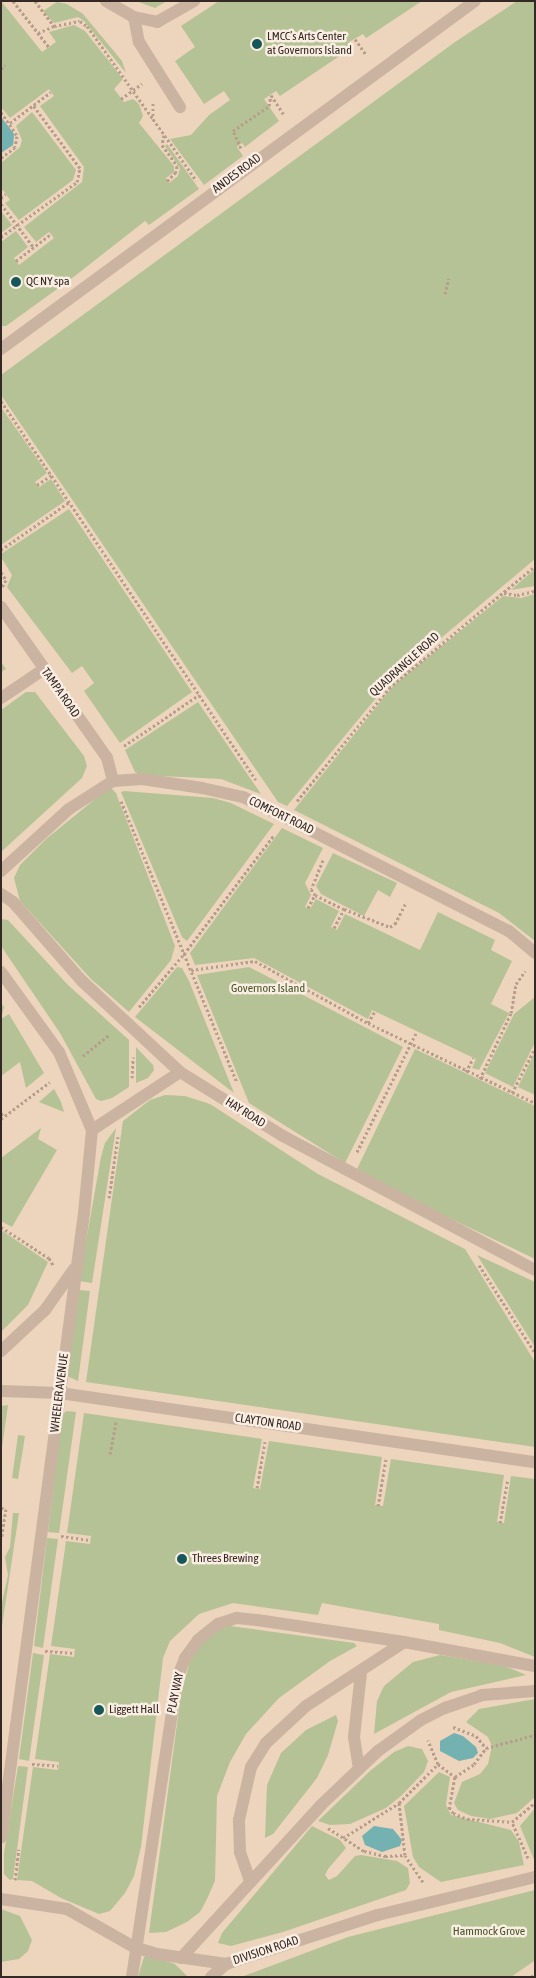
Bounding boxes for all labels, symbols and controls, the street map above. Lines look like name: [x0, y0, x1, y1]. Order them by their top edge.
place label: LMCC’s Arts Center at Governors Island: [267, 30, 352, 58]
marker: LMCC’s Arts Center at Governors Island: [251, 38, 263, 50]
street label: ANDES ROAD: [210, 151, 264, 197]
place label: QC NY spa: [26, 275, 70, 289]
marker: QC NY spa: [10, 276, 22, 288]
street label: QUADRANGLE ROAD: [367, 630, 443, 700]
street label: TAMPA ROAD: [38, 665, 82, 721]
street label: COMFORT ROAD: [246, 794, 316, 838]
park label: Governors Island: [231, 982, 305, 996]
street label: HAY ROAD: [222, 1095, 268, 1131]
street label: WHEELER AVENUE: [48, 1353, 72, 1433]
street label: CLAYTON ROAD: [234, 1411, 302, 1435]
place label: Threes Brewing: [192, 1552, 259, 1566]
marker: Threes Brewing: [176, 1553, 188, 1565]
street label: PLAY WAY: [165, 1671, 187, 1715]
place label: Liggett Hall: [109, 1703, 159, 1717]
marker: Liggett Hall: [93, 1704, 105, 1716]
park label: Hammock Grove: [453, 1925, 525, 1939]
street label: DIVISION ROAD: [231, 1934, 301, 1968]

